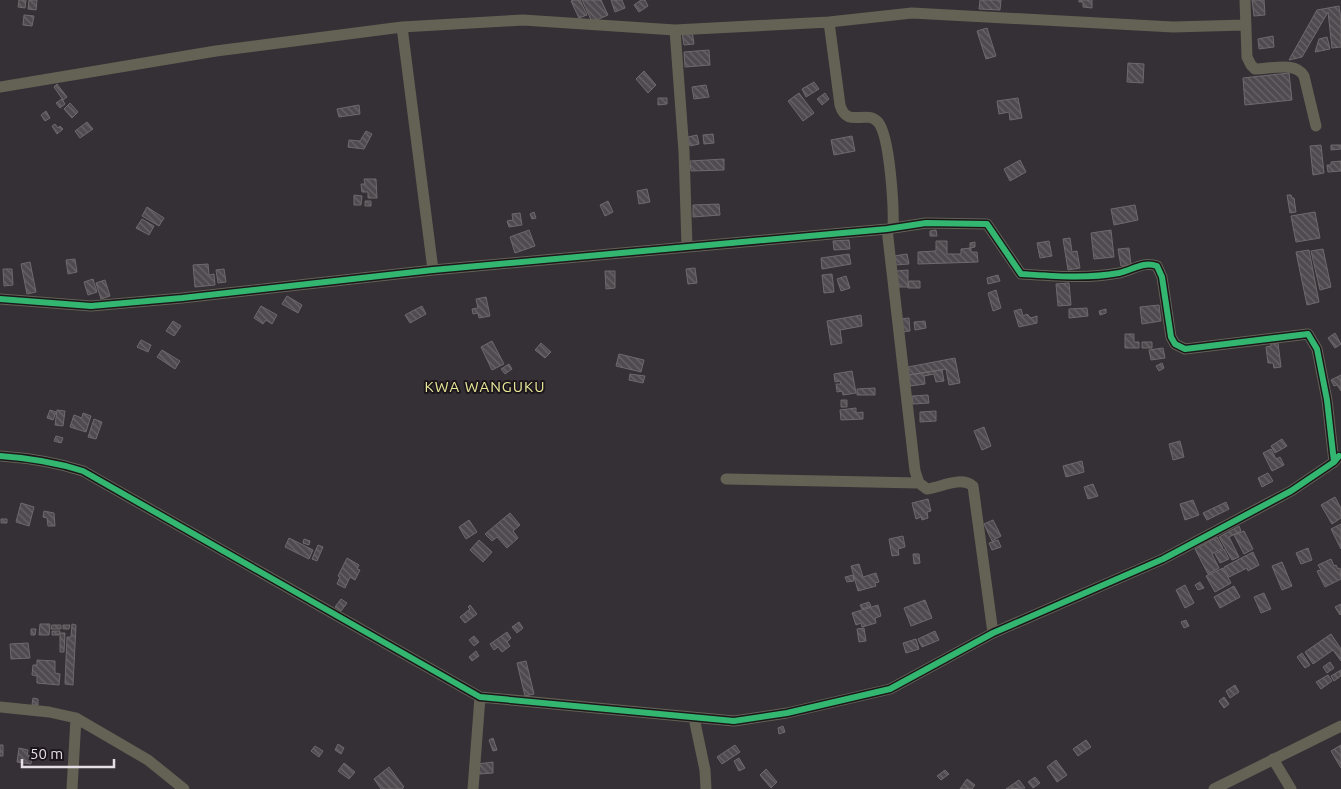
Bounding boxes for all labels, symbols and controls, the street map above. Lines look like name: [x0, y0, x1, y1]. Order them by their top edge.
district label: KWA WANGUKU: [425, 378, 545, 395]
scale bar: [22, 736, 115, 768]
text: 50 m: [30, 745, 63, 762]

